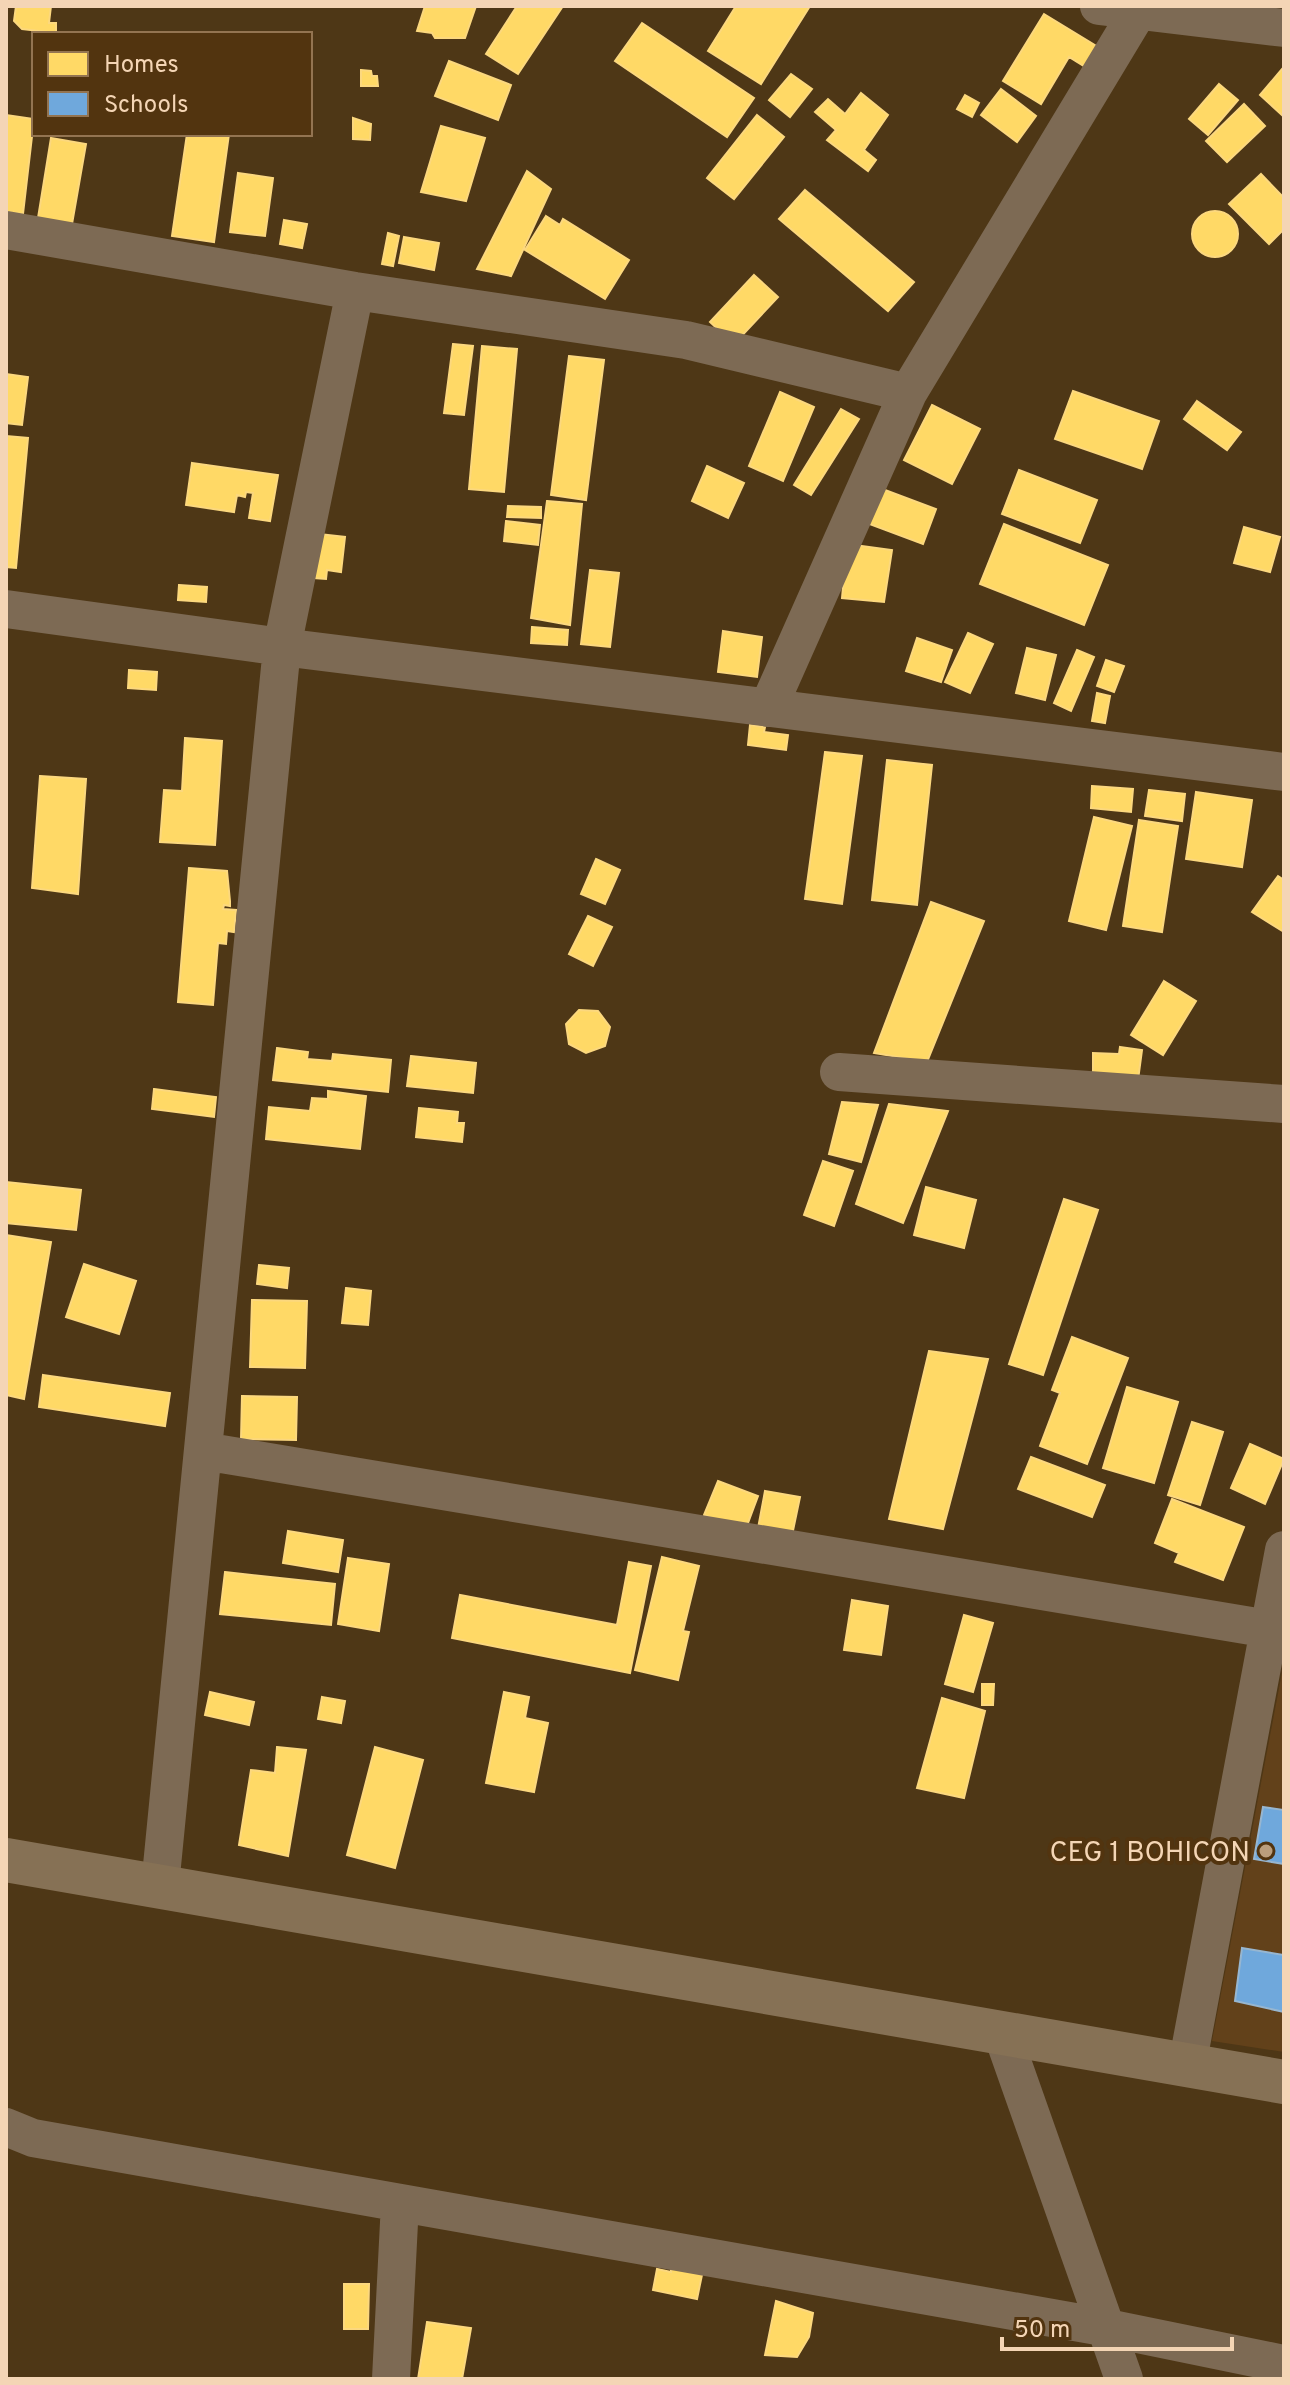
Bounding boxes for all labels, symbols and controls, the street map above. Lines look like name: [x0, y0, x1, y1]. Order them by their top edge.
legend: [32, 32, 312, 136]
text: Homes: [104, 51, 179, 81]
text: Schools: [104, 91, 189, 121]
place label: CEG 1 BOHICON: [1050, 1836, 1250, 1872]
marker: CEG 1 BOHICON: [1257, 1842, 1275, 1860]
scale bar: [1002, 2301, 1232, 2351]
text: 50 m: [1014, 2316, 1070, 2346]

